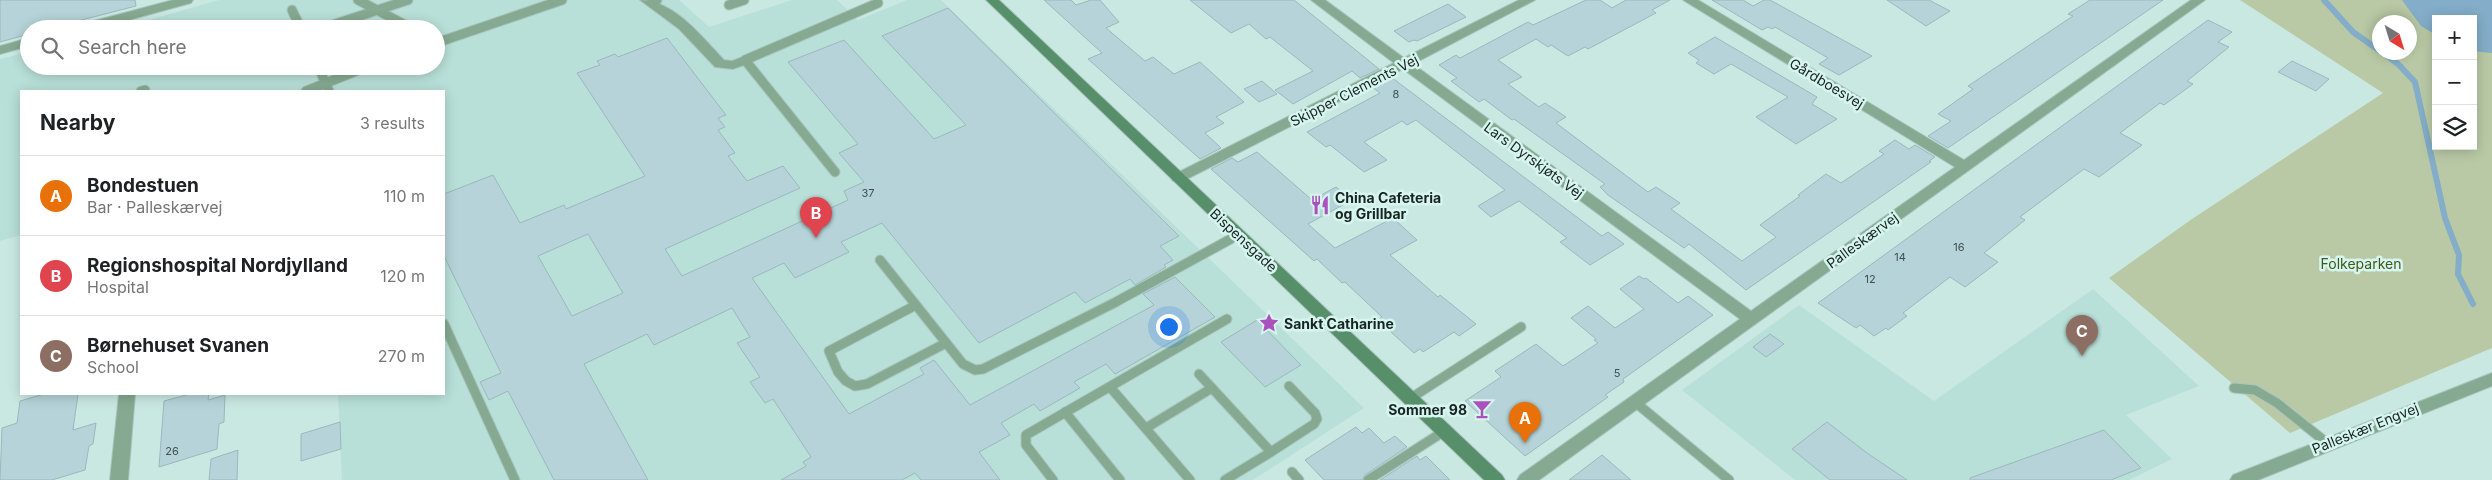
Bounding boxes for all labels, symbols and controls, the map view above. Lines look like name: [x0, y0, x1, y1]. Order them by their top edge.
north arrow: [2372, 15, 2417, 60]
map controls: [2432, 15, 2477, 150]
button: +: [2432, 15, 2477, 60]
search box: [20, 20, 445, 75]
icon: search: [38, 34, 66, 62]
text: Search here: [78, 36, 187, 59]
street label: Skipper Clements Vej: [1287, 50, 1421, 130]
street label: Gårdboesvej: [1787, 54, 1867, 112]
button: −: [2432, 60, 2477, 105]
house number: 8: [1393, 87, 1400, 101]
button: layers: [2432, 105, 2477, 150]
text: Nearby: [40, 110, 115, 135]
text: 3 results: [360, 113, 425, 133]
street label: Lars Dyrskjøts Vej: [1481, 118, 1587, 202]
text: Bondestuen: [87, 174, 199, 197]
text: A: [50, 186, 62, 206]
text: 110 m: [383, 186, 425, 206]
house number: 37: [861, 186, 875, 200]
place label: China Cafeteria og Grillbar: [1335, 189, 1441, 222]
restaurant icon: China Cafeteria og Grillbar: [1309, 194, 1331, 216]
text: Bar · Palleskærvej: [87, 197, 222, 217]
pin: B: [800, 197, 832, 238]
street label: Bispensgade: [1207, 205, 1281, 275]
street label: Palleskærvej: [1823, 208, 1901, 272]
house number: 16: [1953, 240, 1965, 254]
house number: 14: [1894, 250, 1906, 264]
text: Regionshospital Nordjylland: [87, 254, 348, 277]
park label: Folkeparken: [2321, 255, 2401, 272]
text: B: [51, 266, 61, 286]
text: 120 m: [380, 266, 425, 286]
house number: 12: [1864, 272, 1876, 286]
text: Hospital: [87, 277, 149, 297]
place icon: Sankt Catharine: [1258, 312, 1280, 334]
your location: [1156, 314, 1182, 340]
place label: Sankt Catharine: [1284, 315, 1394, 332]
pin: C: [2066, 315, 2098, 356]
text: Børnehuset Svanen: [87, 334, 269, 357]
text: C: [50, 346, 62, 366]
text: 270 m: [378, 346, 425, 366]
text: School: [87, 357, 139, 377]
house number: 5: [1614, 366, 1621, 380]
bar icon: Sommer 98: [1471, 398, 1493, 420]
street label: Palleskær Engvej: [2309, 399, 2421, 457]
place label: Sommer 98: [1388, 401, 1467, 418]
pin: A: [1509, 402, 1541, 443]
house number: 26: [165, 444, 179, 458]

